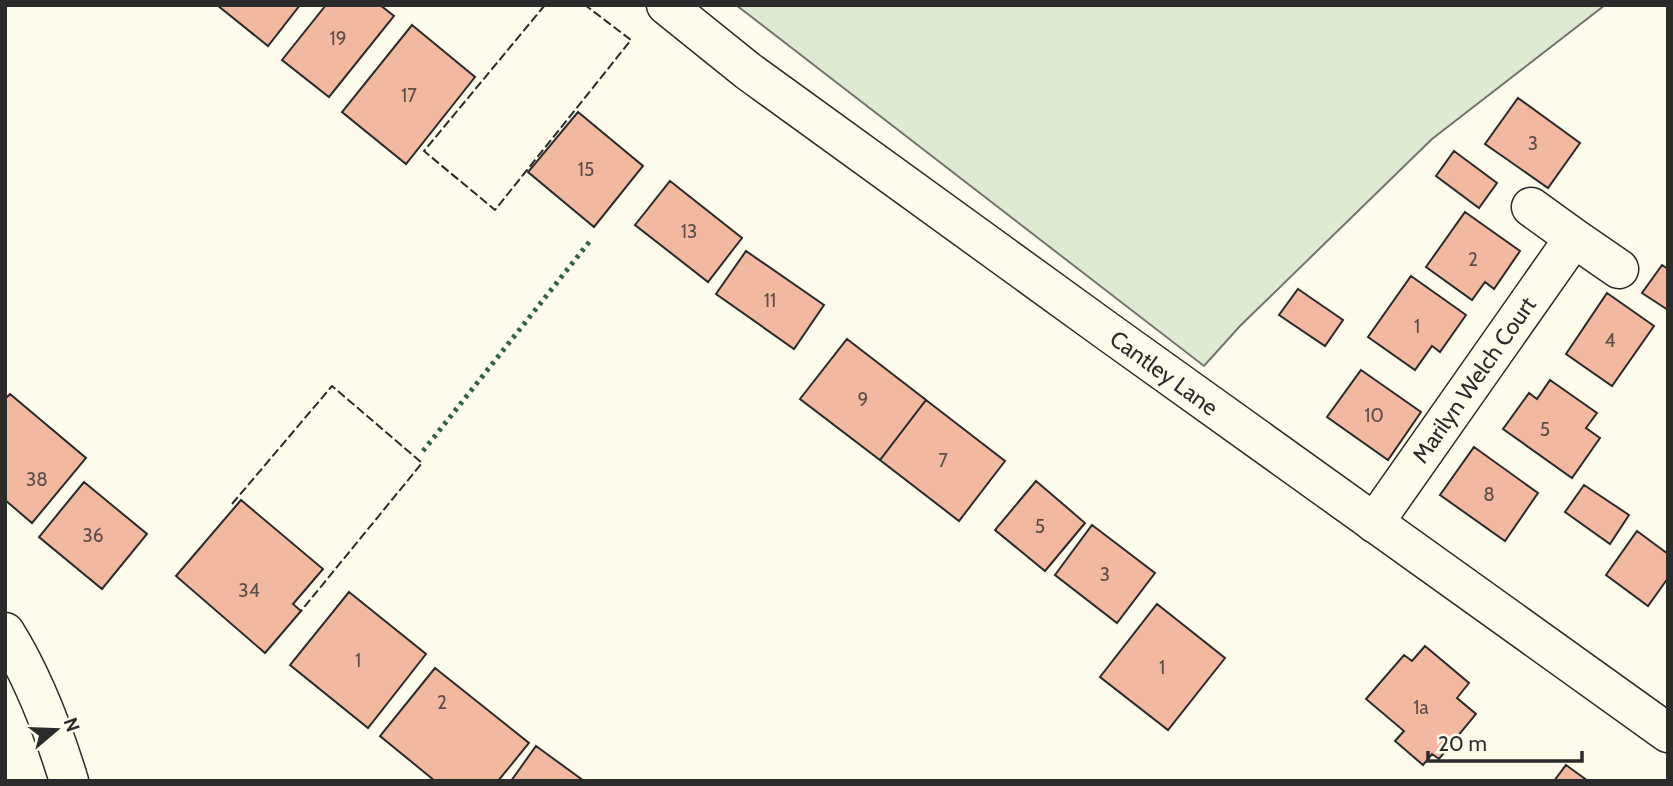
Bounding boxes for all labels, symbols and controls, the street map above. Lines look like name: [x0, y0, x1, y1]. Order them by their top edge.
house number: 19: [330, 27, 347, 50]
house number: 17: [401, 84, 417, 107]
house number: 3: [1528, 132, 1538, 155]
house number: 15: [578, 158, 594, 181]
house number: 13: [681, 220, 697, 243]
house number: 2: [1468, 248, 1478, 271]
house number: 11: [764, 289, 776, 312]
street label: Marilyn Welch Court: [1406, 291, 1542, 468]
house number: 1: [1414, 315, 1420, 338]
street label: Cantley Lane: [1105, 324, 1224, 422]
house number: 4: [1605, 329, 1616, 352]
house number: 9: [858, 388, 868, 411]
house number: 10: [1364, 404, 1384, 427]
house number: 5: [1540, 418, 1550, 441]
house number: 7: [938, 449, 948, 472]
house number: 38: [26, 468, 48, 491]
house number: 8: [1483, 483, 1495, 506]
house number: 5: [1035, 515, 1045, 538]
house number: 36: [82, 524, 104, 547]
house number: 3: [1100, 563, 1110, 586]
house number: 34: [238, 579, 260, 602]
house number: 1: [355, 649, 361, 672]
house number: 1: [1159, 656, 1165, 679]
house number: 2: [437, 691, 447, 714]
north arrow: [21, 695, 91, 765]
house number: 1a: [1413, 696, 1429, 719]
text: N: [59, 715, 85, 735]
scale bar: [1428, 720, 1582, 764]
text: 20 m: [1438, 731, 1487, 756]

